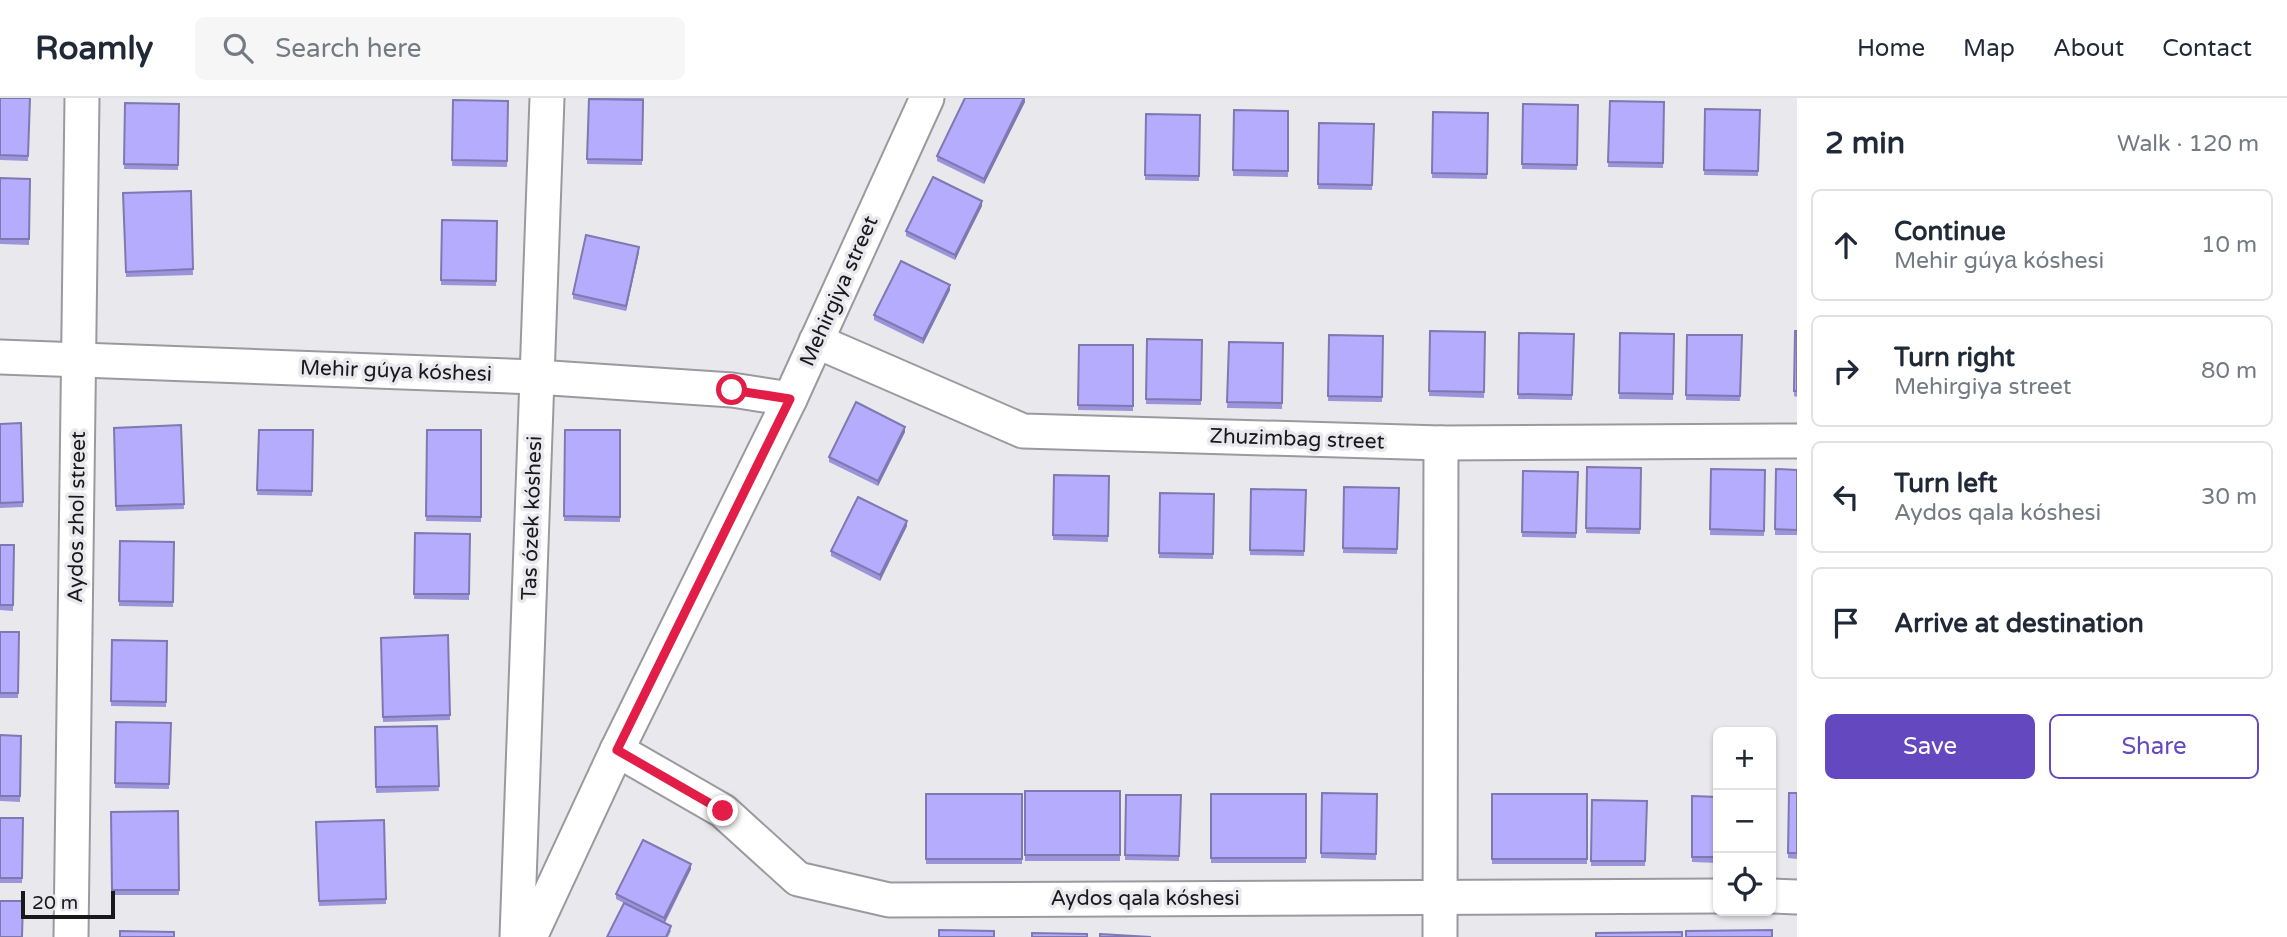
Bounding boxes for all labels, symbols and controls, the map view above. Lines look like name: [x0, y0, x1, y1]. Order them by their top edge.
search box: [195, 17, 685, 80]
text: Roamly: [35, 29, 153, 68]
icon: search: [219, 29, 257, 67]
text: Search here: [275, 33, 422, 64]
text: Home: [1857, 34, 1925, 63]
text: Map: [1963, 34, 2015, 63]
text: About: [2053, 34, 2124, 63]
text: Contact: [2162, 34, 2252, 63]
text: 2 min: [1825, 125, 1905, 162]
text: Walk · 120 m: [2117, 130, 2259, 158]
street label: Mehirgiya street: [795, 212, 883, 370]
text: Continue: [1894, 216, 2006, 247]
icon: ahead: [1827, 226, 1865, 264]
text: 10 m: [2201, 231, 2257, 259]
text: Mehir gúyа kóshesi: [1894, 247, 2104, 275]
text: Turn right: [1894, 342, 2015, 373]
icon: right: [1827, 352, 1865, 390]
street label: Mehir gúyа kóshesi: [300, 355, 492, 387]
text: 80 m: [2201, 357, 2257, 385]
text: Mehirgiya street: [1894, 373, 2072, 401]
route start: [716, 374, 747, 405]
street label: Zhuzimbag street: [1209, 423, 1385, 455]
street label: Aydos zhol street: [63, 431, 91, 603]
street label: Tas ózek kóshesi: [517, 435, 547, 601]
text: Turn left: [1894, 468, 1997, 499]
icon: left: [1827, 478, 1865, 516]
text: 30 m: [2201, 483, 2257, 511]
text: Aydos qala kóshesi: [1894, 499, 2101, 527]
icon: arrive: [1827, 604, 1865, 642]
text: Arrive at destination: [1894, 608, 2144, 639]
button: Save: [1825, 714, 2035, 779]
button: Share: [2049, 714, 2259, 779]
map controls: [1713, 727, 1776, 916]
button: +: [1713, 727, 1776, 790]
button: −: [1713, 790, 1776, 853]
route end: [707, 795, 738, 826]
button: locate: [1713, 853, 1776, 916]
street label: Aydos qala kóshesi: [1050, 886, 1240, 911]
scale bar: [21, 888, 116, 920]
text: 20 m: [32, 892, 78, 914]

